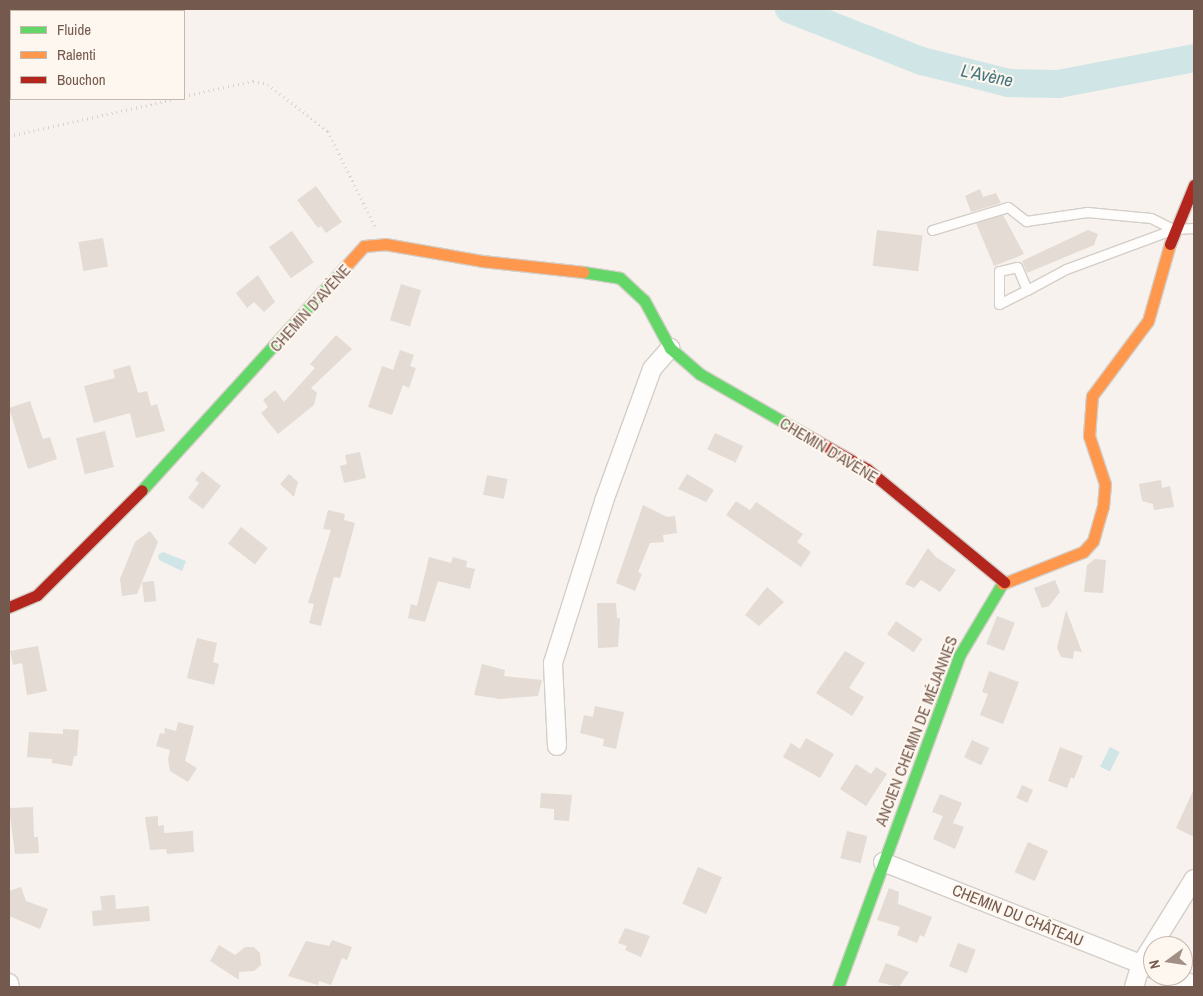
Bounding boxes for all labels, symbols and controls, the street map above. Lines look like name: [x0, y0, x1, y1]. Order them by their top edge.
legend: [10, 10, 185, 100]
text: Fluide: [57, 19, 91, 40]
text: Ralenti: [57, 44, 96, 65]
water label: L'Avène: [959, 60, 1015, 92]
text: Bouchon: [57, 69, 106, 90]
street label: CHEMIN D'AVÈNE: [266, 260, 354, 356]
street label: CHEMIN D'AVÈNE: [777, 413, 881, 487]
street label: ANCIEN CHEMIN DE MÉJANNES: [871, 633, 961, 829]
street label: CHEMIN DU CHÂTEAU: [950, 880, 1086, 950]
north arrow: [1143, 936, 1193, 986]
text: N: [1145, 958, 1164, 971]

